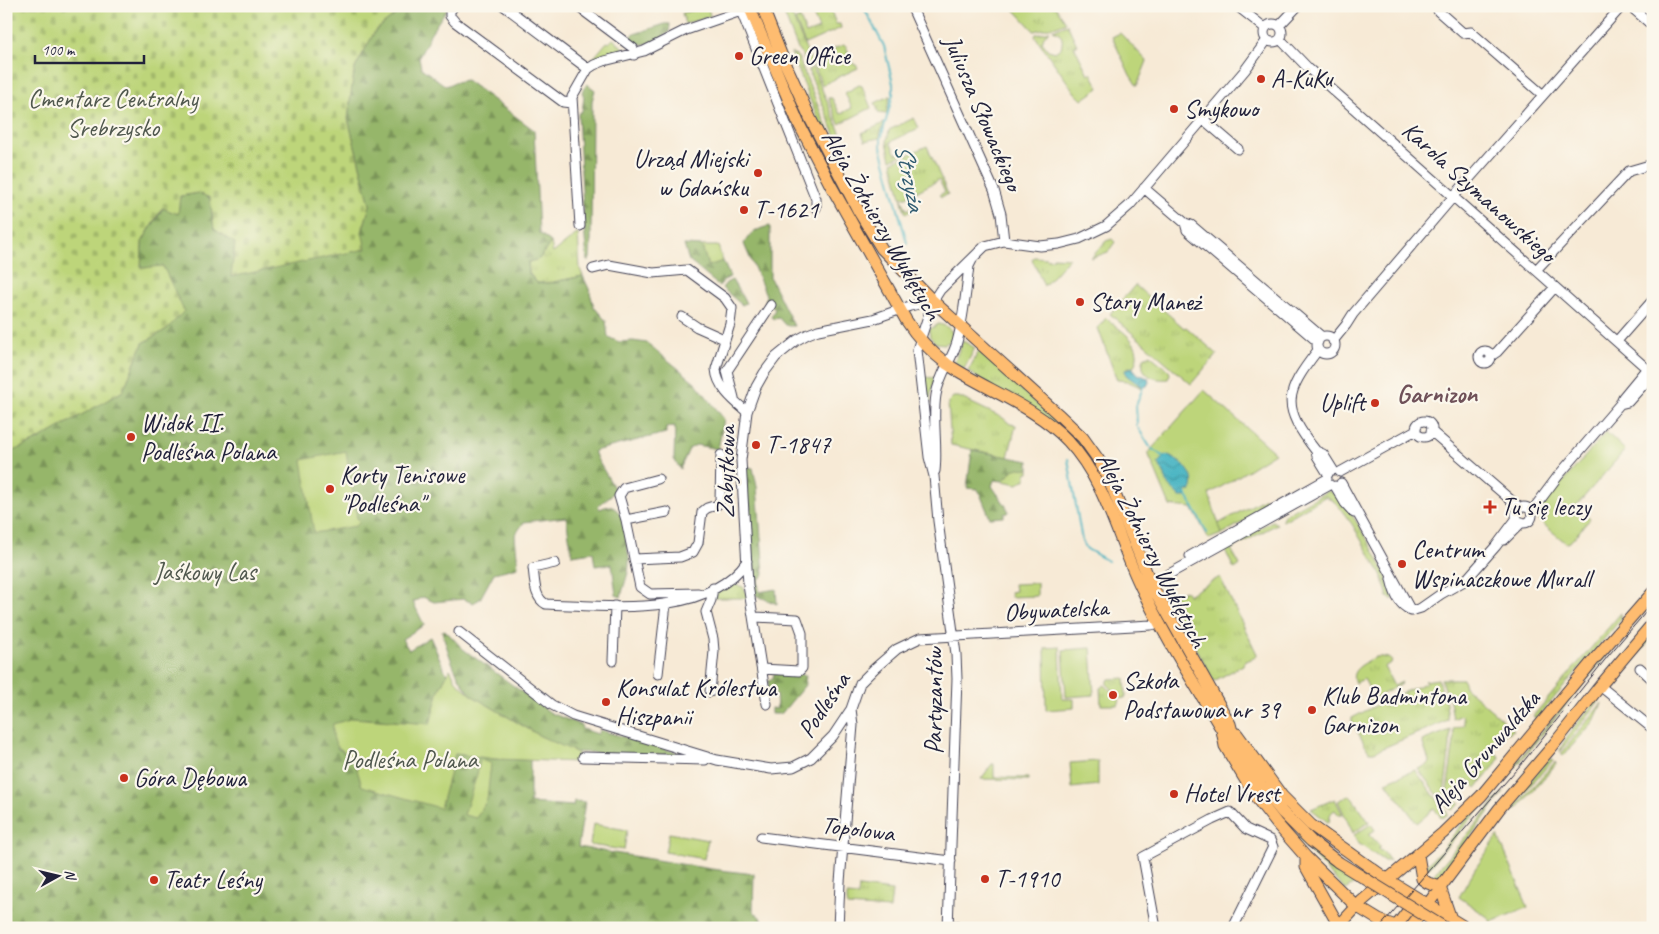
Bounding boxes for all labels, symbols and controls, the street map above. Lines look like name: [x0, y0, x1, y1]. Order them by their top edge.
street label: Juliusza Słowackiego: [935, 29, 1031, 199]
scale bar: [35, 32, 144, 64]
place label: Green Office: [749, 40, 852, 72]
text: 100 m: [42, 41, 76, 60]
marker: Green Office: [733, 50, 745, 62]
place label: A-KuKu: [1271, 63, 1334, 95]
marker: A-KuKu: [1255, 73, 1267, 85]
park label: Cmentarz Centralny Srebrzysko: [28, 83, 199, 144]
place label: Smykowo: [1184, 93, 1261, 125]
marker: Smykowo: [1168, 103, 1180, 115]
street label: Karola Szymanowskiego: [1395, 114, 1565, 272]
street label: Aleja Żołnierzy Wyklętych: [814, 124, 950, 327]
water label: Strzyża: [887, 140, 934, 216]
place label: Urząd Miejski w Gdańsku: [634, 143, 751, 204]
marker: Urząd Miejski w Gdańsku: [752, 167, 764, 179]
place label: T-1621: [754, 194, 820, 226]
marker: T-1621: [738, 204, 750, 216]
place label: Stary Maneż: [1090, 286, 1204, 318]
marker: Stary Maneż: [1074, 296, 1086, 308]
district label: Garnizon: [1397, 377, 1478, 410]
place label: Uplift: [1320, 387, 1367, 419]
marker: Uplift: [1369, 397, 1381, 409]
place label: Widok II. Podleśna Polana: [141, 407, 278, 468]
street label: Zabytkowa: [709, 423, 743, 518]
place label: T-1847: [766, 429, 832, 461]
marker: Widok II. Podleśna Polana: [125, 431, 137, 443]
marker: T-1847: [750, 439, 762, 451]
street label: Aleja Żołnierzy Wyklętych: [1089, 447, 1216, 654]
place label: Korty Tenisowe "Podleśna": [340, 459, 466, 520]
marker: Korty Tenisowe "Podleśna": [324, 483, 336, 495]
place label: Tu się leczy: [1501, 491, 1593, 523]
marker: Tu się leczy: [1483, 500, 1497, 514]
place label: Centrum Wspinaczkowe Murall: [1412, 534, 1595, 595]
park label: Jaśkowy Las: [153, 556, 258, 588]
marker: Centrum Wspinaczkowe Murall: [1396, 558, 1408, 570]
street label: Obywatelska: [1003, 591, 1112, 629]
street label: Partyzantów: [918, 646, 950, 754]
street label: Podleśna: [790, 664, 859, 744]
place label: Szkoła Podstawowa nr 39: [1123, 665, 1282, 726]
place label: Konsulat Królestwa Hiszpanii: [616, 672, 778, 733]
place label: Klub Badmintona Garnizon: [1322, 680, 1468, 741]
street label: Aleja Grunwaldzka: [1423, 682, 1548, 820]
marker: Szkoła Podstawowa nr 39: [1107, 689, 1119, 701]
marker: Konsulat Królestwa Hiszpanii: [600, 696, 612, 708]
marker: Klub Badmintona Garnizon: [1306, 704, 1318, 716]
park label: Podleśna Polana: [343, 744, 480, 776]
place label: Góra Dębowa: [134, 762, 248, 794]
marker: Góra Dębowa: [118, 772, 130, 784]
place label: Hotel Vrest: [1184, 778, 1282, 810]
marker: Hotel Vrest: [1168, 788, 1180, 800]
street label: Topolowa: [820, 809, 898, 850]
north arrow: [32, 852, 82, 902]
place label: T-1910: [995, 863, 1061, 895]
place label: Teatr Leśny: [164, 864, 263, 896]
text: N: [61, 869, 80, 882]
marker: T-1910: [979, 873, 991, 885]
marker: Teatr Leśny: [148, 874, 160, 886]

